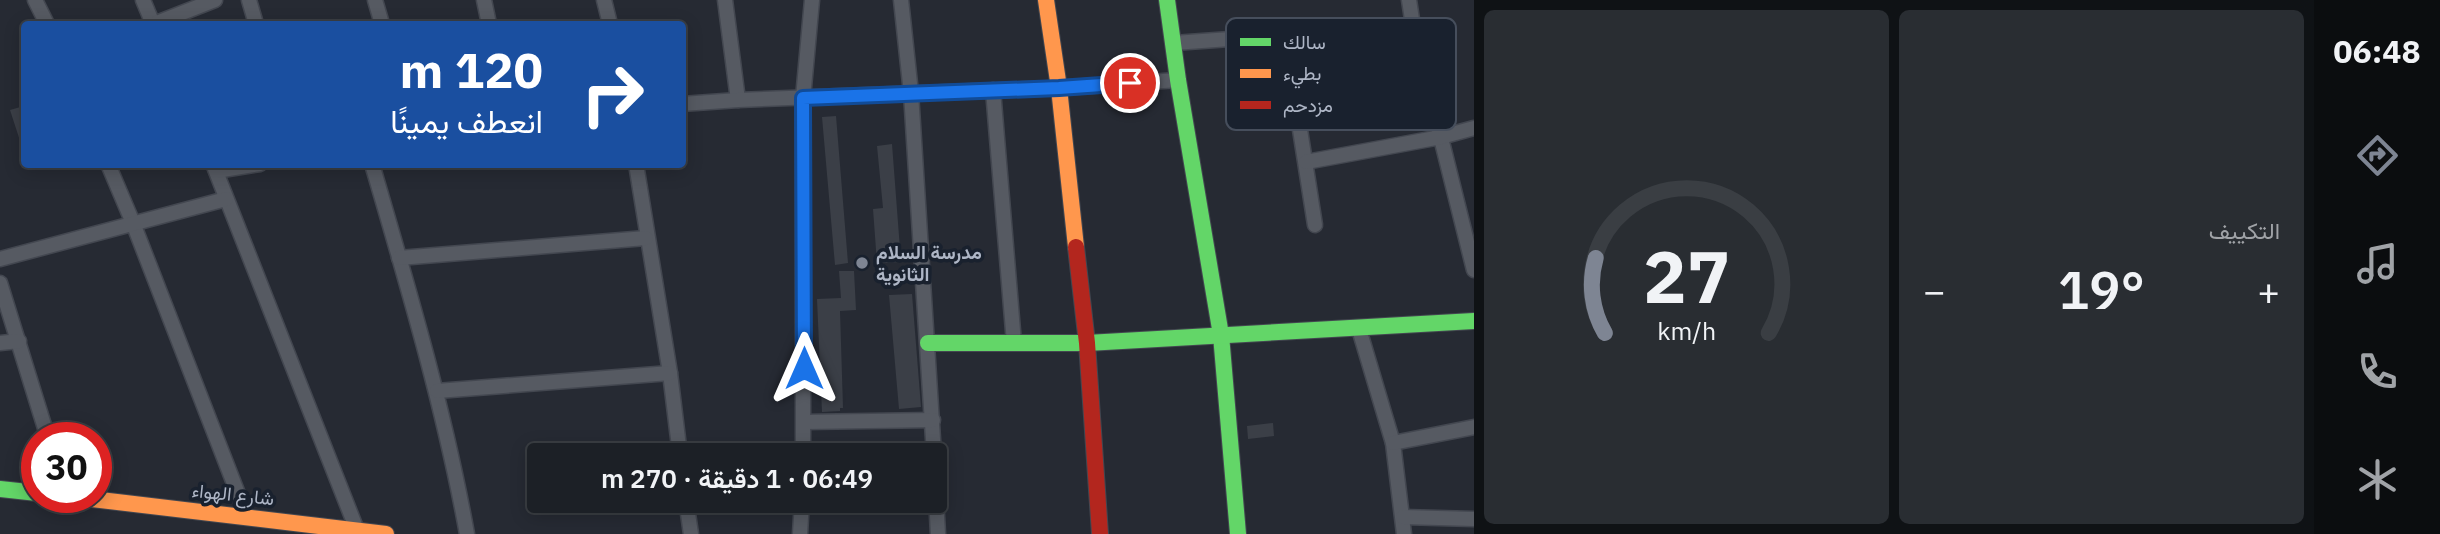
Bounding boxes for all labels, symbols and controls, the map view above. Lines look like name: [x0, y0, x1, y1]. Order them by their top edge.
legend: [1226, 18, 1456, 130]
text: سالك: [1283, 30, 1326, 54]
text: 06:48: [2333, 30, 2421, 72]
text: 120 m: [399, 38, 543, 101]
icon: right: [567, 49, 658, 140]
pin: [1100, 53, 1160, 113]
text: بطيء: [1283, 61, 1321, 89]
icon: arrive: [1111, 64, 1149, 102]
text: مزدحم: [1283, 93, 1333, 118]
text: انعطف يمينًا: [390, 100, 543, 142]
icon: directions: [2353, 131, 2402, 180]
text: التكييف: [2209, 215, 2280, 245]
text: 27: [1643, 228, 1730, 323]
icon: music: [2353, 239, 2402, 288]
place label: مدرسة السلام الثانوية: [876, 240, 982, 287]
marker: مدرسة السلام الثانوية: [854, 255, 870, 271]
text: 19°: [2058, 256, 2145, 323]
text: −: [1923, 266, 1946, 315]
text: +: [2257, 266, 2280, 315]
text: km/h: [1657, 314, 1716, 347]
position arrow: [767, 331, 841, 405]
icon: phone: [2353, 347, 2402, 396]
speed limit sign: 30: [21, 422, 112, 513]
icon: climate: [2353, 455, 2402, 504]
text: 06:49 · 1 دقيقة · 270 m: [601, 461, 873, 495]
street label: شارع الهواء: [191, 478, 275, 511]

